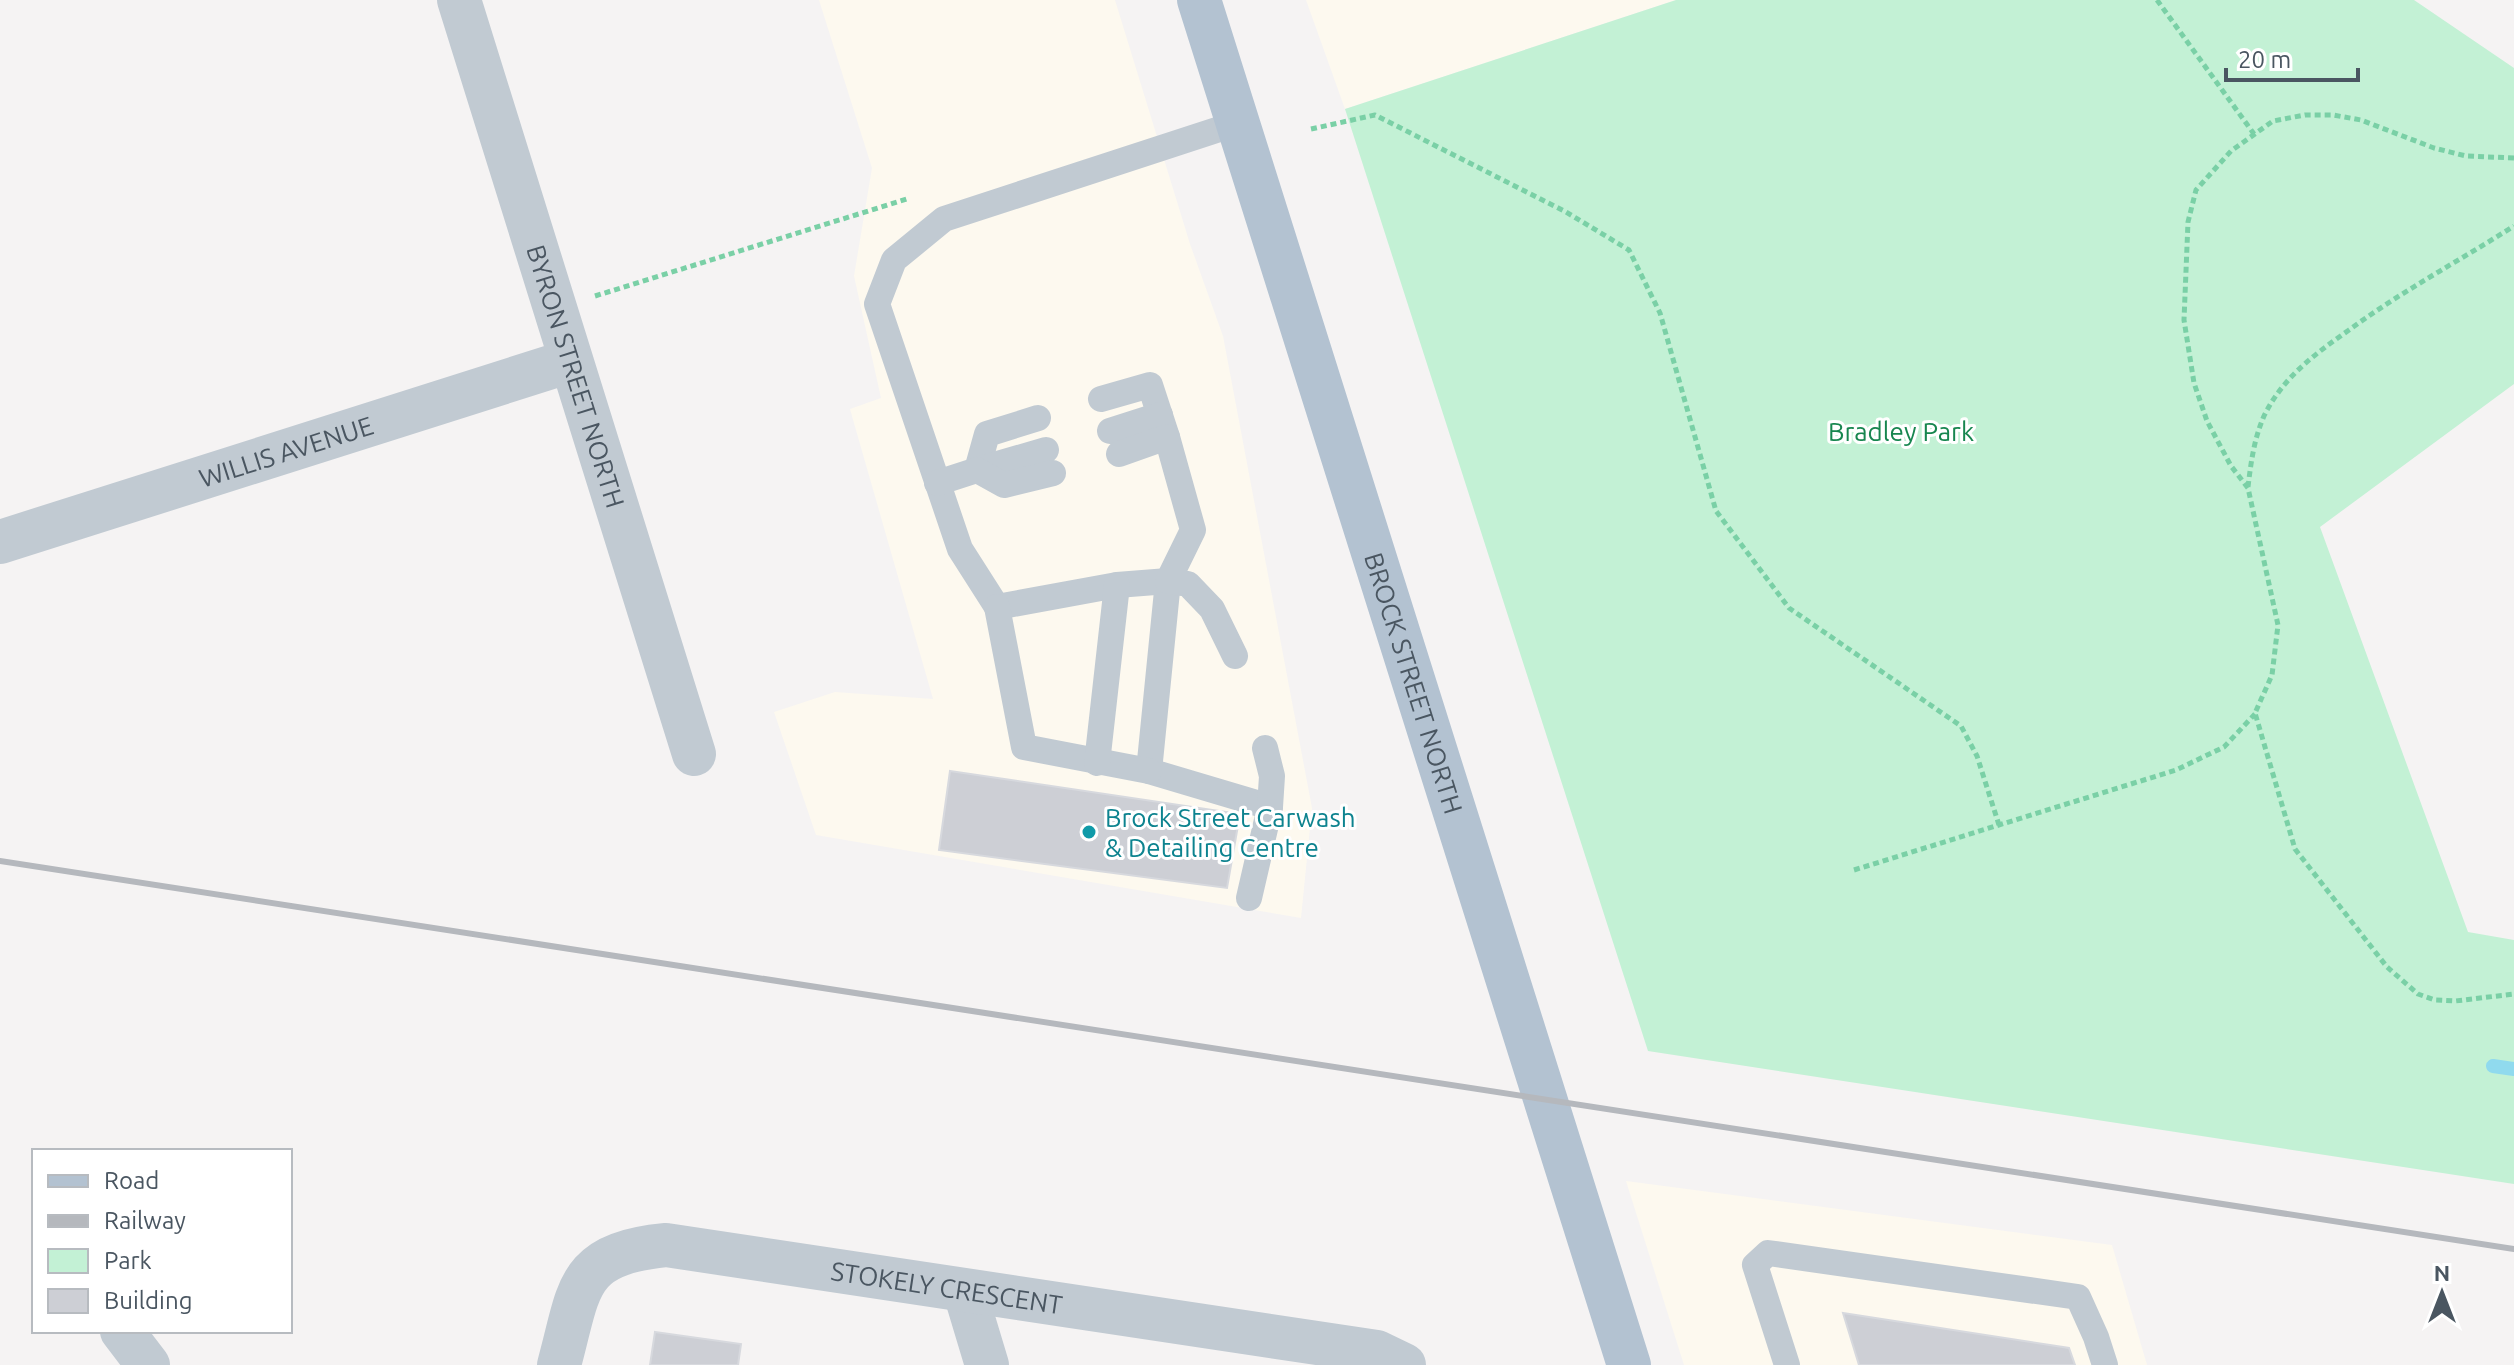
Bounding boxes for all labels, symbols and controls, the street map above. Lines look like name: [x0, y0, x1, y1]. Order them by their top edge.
scale bar: [2226, 32, 2358, 82]
text: 20 m: [2238, 46, 2291, 73]
street label: BYRON STREET NORTH: [522, 241, 631, 511]
street label: WILLIS AVENUE: [195, 410, 377, 492]
park label: Bradley Park: [1828, 417, 1974, 446]
street label: BROCK STREET NORTH: [1359, 549, 1469, 817]
place label: Brock Street Carwash & Detailing Centre: [1105, 803, 1356, 862]
marker: Brock Street Carwash & Detailing Centre: [1080, 823, 1098, 841]
legend: [32, 1149, 292, 1333]
text: Road: [104, 1167, 159, 1194]
text: Railway: [104, 1207, 186, 1234]
text: Park: [104, 1247, 152, 1274]
north arrow: [2402, 1253, 2482, 1333]
street label: STOKELY CRESCENT: [829, 1256, 1065, 1319]
text: N: [2434, 1260, 2450, 1285]
text: Building: [104, 1287, 192, 1314]

